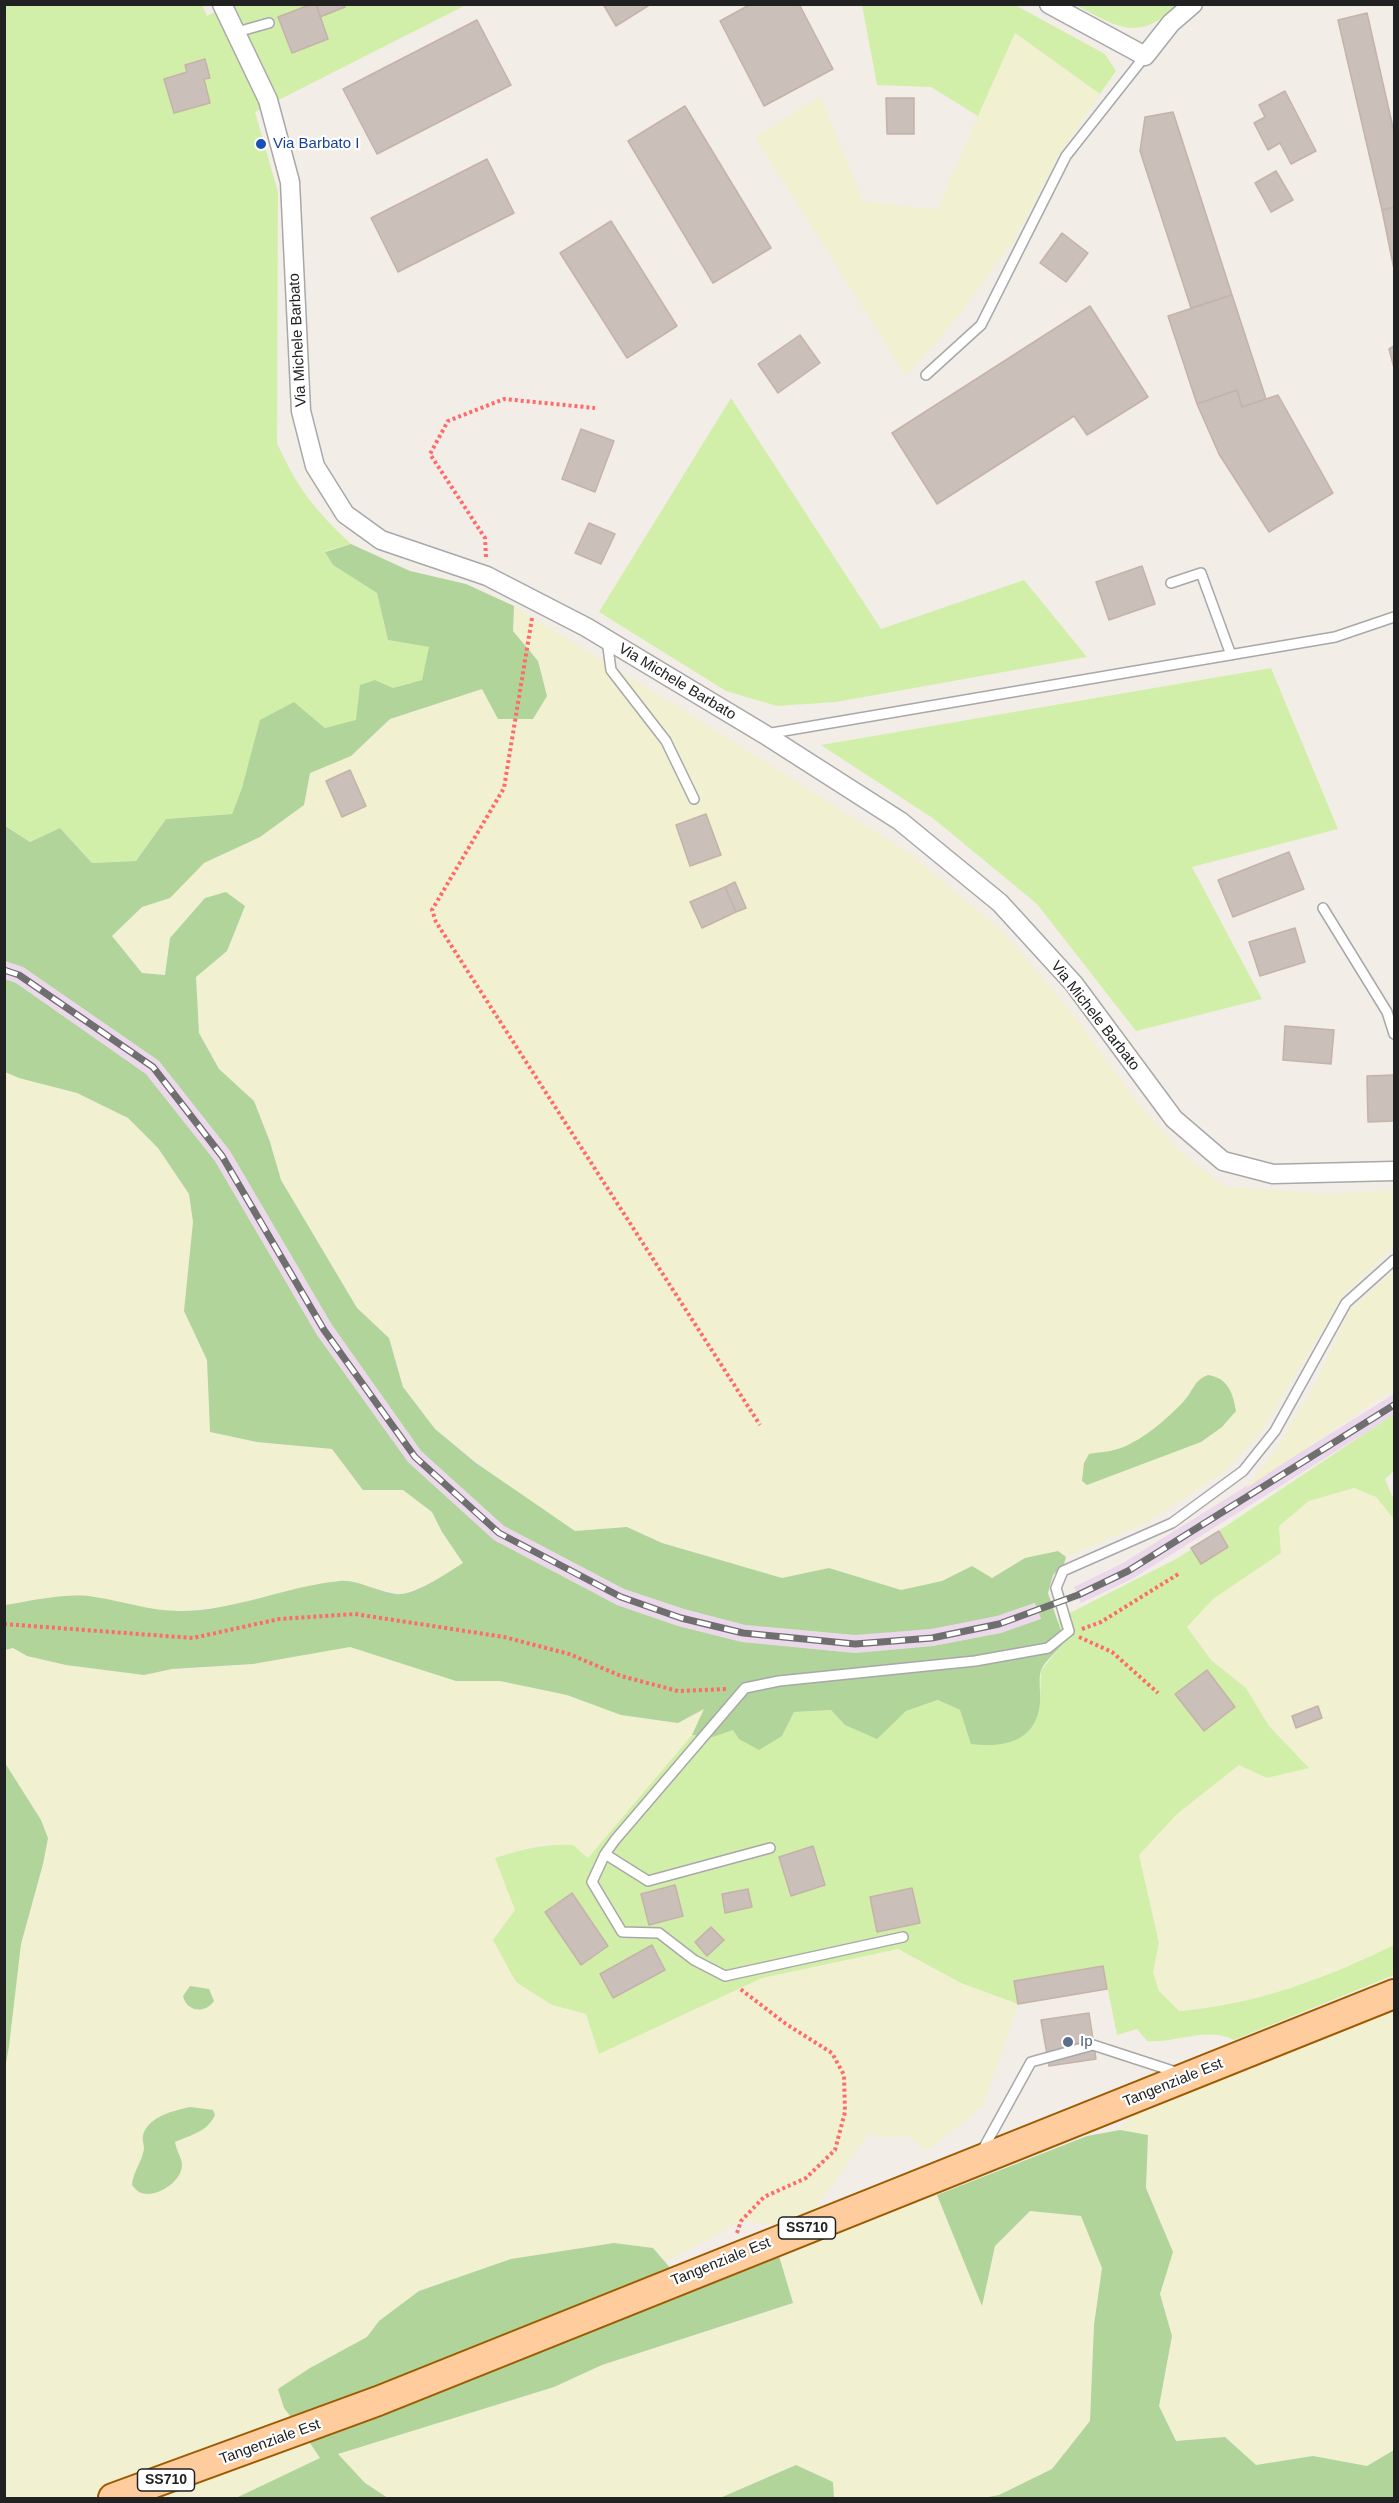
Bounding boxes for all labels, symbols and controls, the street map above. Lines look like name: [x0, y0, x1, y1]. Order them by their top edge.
place label: Via Barbato I: [273, 135, 359, 153]
marker: Via Barbato I: [254, 137, 268, 151]
street label: Via Michele Barbato: [286, 273, 310, 407]
street label: Via Michele Barbato: [615, 640, 739, 724]
street label: Via Michele Barbato: [1047, 958, 1143, 1074]
place label: Ip: [1080, 2033, 1093, 2051]
marker: Ip: [1061, 2035, 1075, 2049]
street label: Tangenziale Est: [1121, 2055, 1225, 2111]
road number: SS710: [778, 2217, 836, 2239]
street label: Tangenziale Est: [669, 2234, 773, 2290]
street label: Tangenziale Est: [217, 2415, 323, 2469]
road number: SS710: [138, 2469, 195, 2491]

